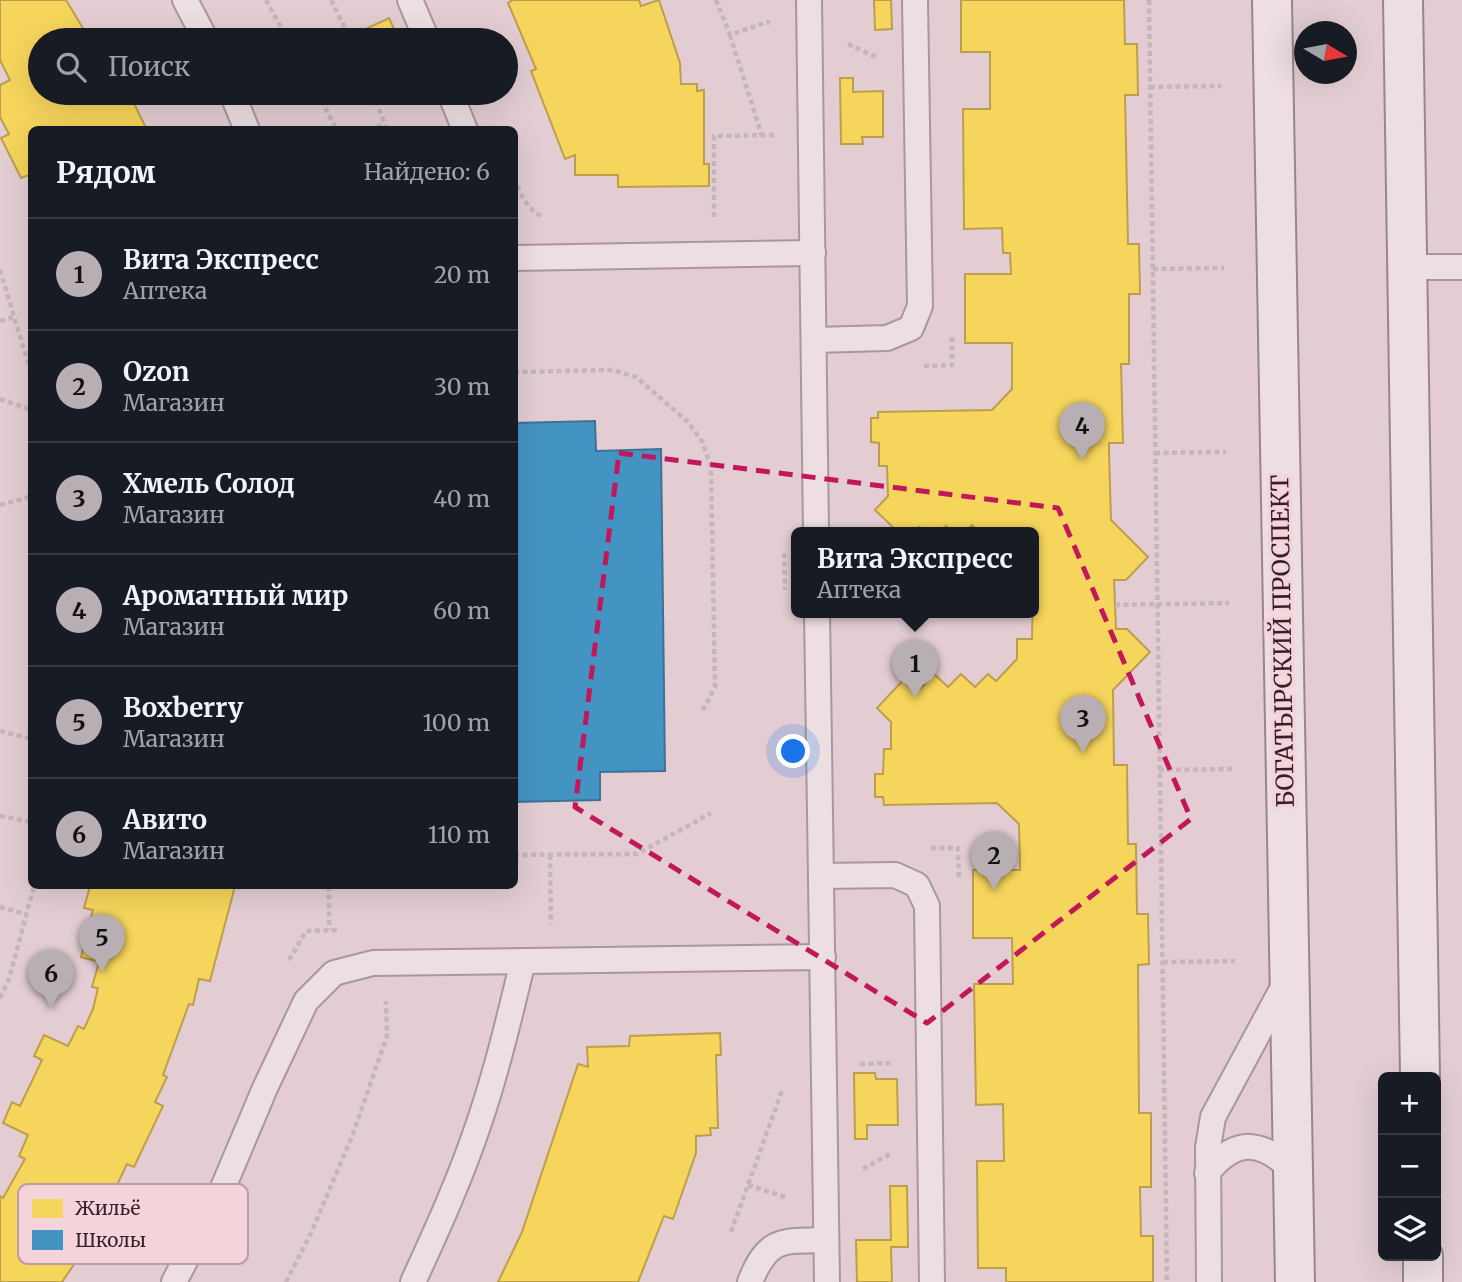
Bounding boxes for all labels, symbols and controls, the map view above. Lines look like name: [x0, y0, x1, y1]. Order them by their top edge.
north arrow: [1294, 21, 1357, 84]
search box: [28, 28, 518, 105]
icon: search: [52, 48, 90, 86]
text: Поиск: [108, 50, 190, 83]
text: Рядом: [56, 153, 156, 191]
text: Найдено: 6: [364, 157, 490, 186]
text: Вита Экспресс: [123, 243, 319, 276]
text: 1: [74, 260, 84, 289]
text: 20 m: [434, 260, 490, 289]
text: Аптека: [123, 276, 207, 305]
text: Ozon: [123, 355, 189, 388]
text: 2: [72, 372, 86, 401]
text: 30 m: [434, 372, 490, 401]
text: Магазин: [123, 388, 225, 417]
pin: 4: [1059, 402, 1105, 460]
text: Хмель Солод: [123, 467, 295, 500]
street label: БОГАТЫРСКИЙ ПРОСПЕКТ: [1264, 474, 1301, 808]
text: 3: [72, 484, 86, 513]
text: 40 m: [433, 484, 490, 513]
text: Магазин: [123, 500, 225, 529]
popup: [791, 527, 1039, 618]
text: Вита Экспресс: [817, 542, 1013, 575]
text: Аптека: [817, 575, 901, 604]
text: Ароматный мир: [123, 579, 348, 612]
text: 4: [72, 596, 86, 625]
text: 60 m: [433, 596, 490, 625]
text: Магазин: [123, 612, 225, 641]
pin: 1: [892, 640, 938, 698]
text: Boxberry: [123, 691, 243, 724]
pin: 3: [1060, 695, 1106, 753]
text: 5: [72, 708, 86, 737]
text: 100 m: [422, 708, 490, 737]
text: Магазин: [123, 724, 225, 753]
your location: [776, 734, 810, 768]
text: Авито: [123, 803, 207, 836]
text: 6: [72, 820, 86, 849]
text: 110 m: [428, 820, 490, 849]
pin: 2: [971, 832, 1017, 890]
text: Магазин: [123, 836, 225, 865]
pin: 5: [79, 914, 125, 972]
pin: 6: [28, 950, 74, 1008]
map controls: [1378, 1072, 1441, 1261]
button: +: [1378, 1072, 1441, 1135]
button: −: [1378, 1135, 1441, 1198]
legend: [18, 1184, 248, 1264]
text: Жильё: [75, 1196, 140, 1220]
button: layers: [1378, 1198, 1441, 1261]
text: Школы: [75, 1228, 146, 1252]

